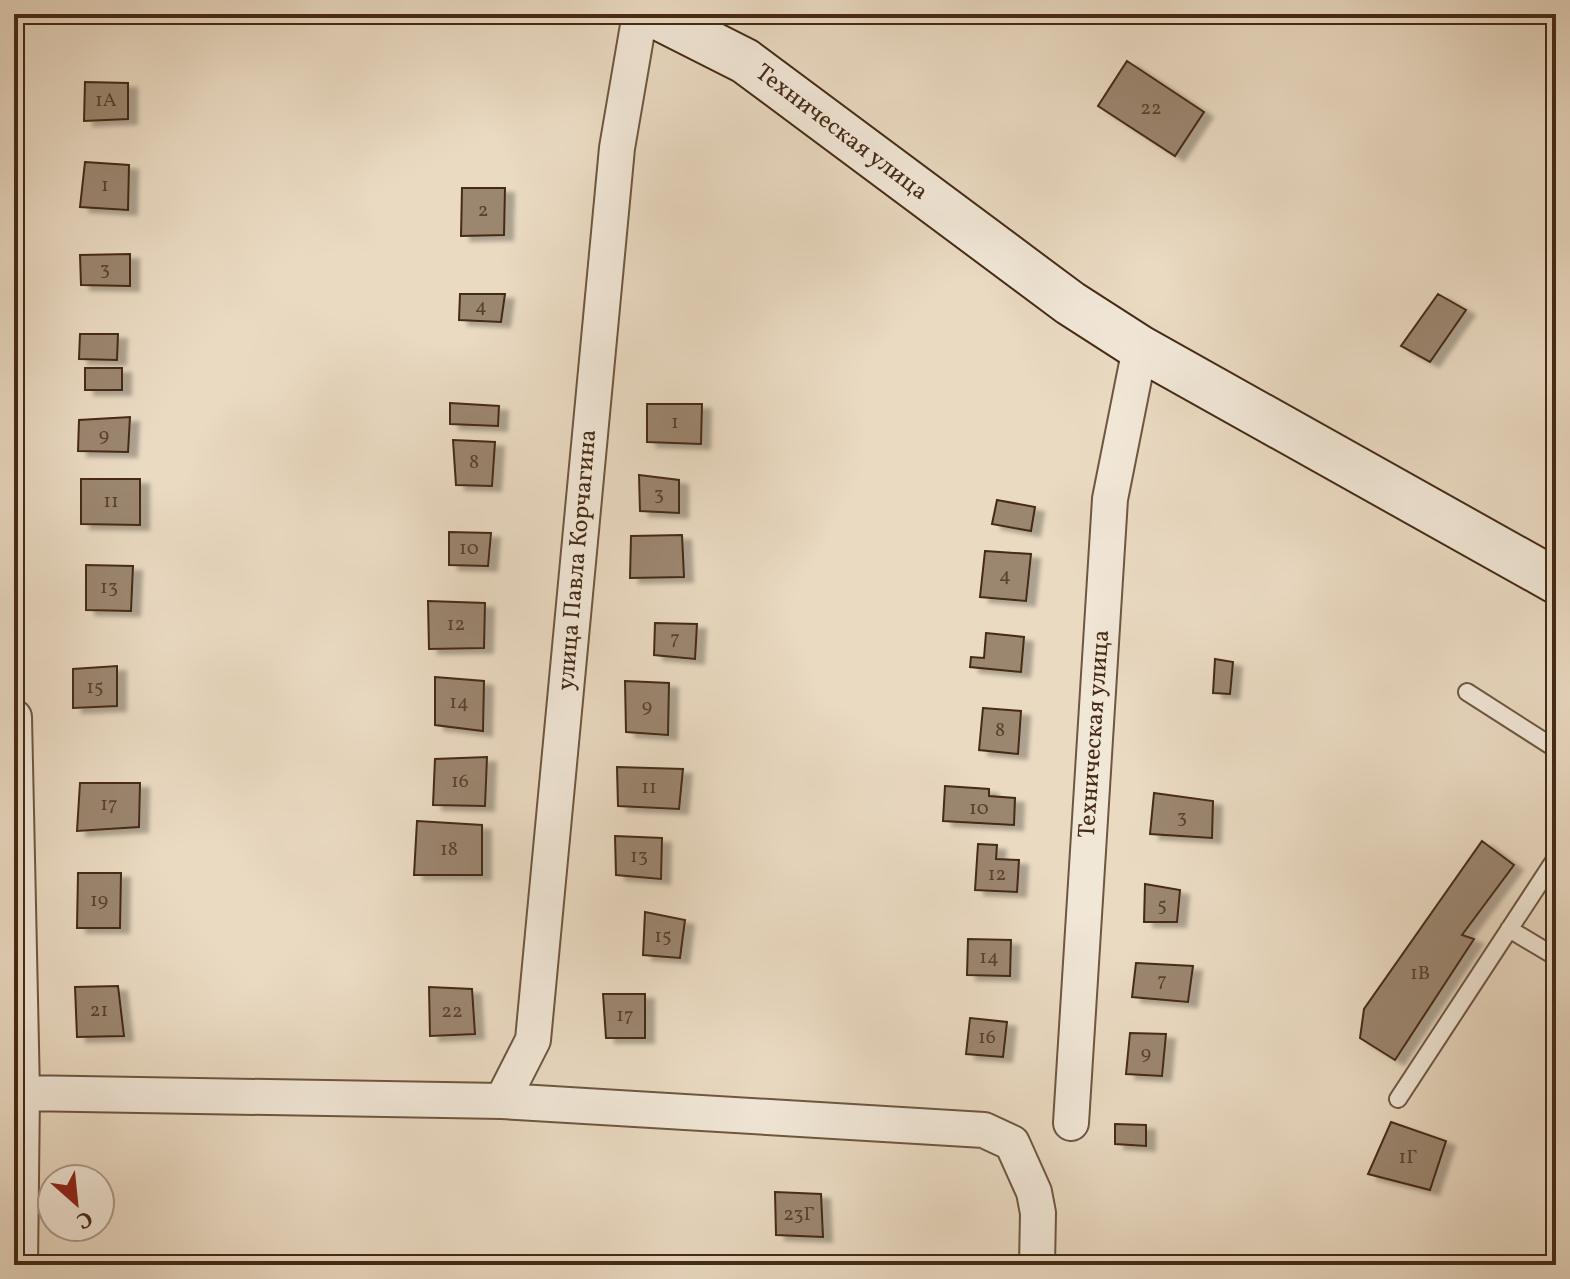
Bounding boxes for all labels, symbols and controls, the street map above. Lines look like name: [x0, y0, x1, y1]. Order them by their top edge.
street label: Техническая улица: [747, 57, 935, 209]
house number: 1А: [95, 87, 117, 115]
house number: 22: [1140, 95, 1162, 123]
house number: 1: [101, 172, 109, 200]
house number: 2: [478, 197, 488, 225]
house number: 3: [100, 256, 110, 284]
house number: 4: [475, 293, 487, 321]
house number: 1: [671, 409, 679, 437]
house number: 9: [99, 422, 109, 450]
street label: улица Павла Корчагина: [550, 428, 606, 692]
house number: 8: [469, 449, 479, 477]
house number: 3: [654, 481, 664, 509]
house number: 11: [103, 488, 119, 516]
house number: 10: [459, 535, 479, 563]
house number: 4: [999, 562, 1011, 590]
house number: 13: [100, 574, 118, 602]
house number: 12: [447, 611, 465, 639]
house number: 7: [670, 625, 680, 653]
street label: Техническая улица: [1071, 629, 1119, 839]
house number: 15: [86, 674, 104, 702]
house number: 14: [449, 689, 469, 717]
house number: 9: [642, 693, 652, 721]
house number: 8: [995, 717, 1005, 745]
house number: 16: [451, 768, 469, 796]
house number: 11: [641, 774, 657, 802]
house number: 17: [100, 791, 118, 819]
house number: 10: [969, 795, 989, 823]
house number: 3: [1177, 804, 1187, 832]
house number: 18: [440, 836, 458, 864]
house number: 13: [630, 843, 648, 871]
house number: 12: [988, 861, 1006, 889]
house number: 19: [90, 887, 108, 915]
house number: 5: [1157, 892, 1167, 920]
house number: 15: [654, 923, 672, 951]
house number: 14: [979, 944, 999, 972]
house number: 1В: [1410, 960, 1430, 988]
house number: 7: [1157, 967, 1167, 995]
house number: 21: [90, 997, 108, 1025]
house number: 22: [441, 998, 463, 1026]
house number: 17: [616, 1002, 634, 1030]
house number: 16: [978, 1024, 996, 1052]
house number: 9: [1141, 1040, 1151, 1068]
house number: 1Г: [1399, 1144, 1417, 1172]
north arrow: [36, 1163, 116, 1243]
house number: 23Г: [783, 1201, 815, 1229]
text: С: [71, 1202, 97, 1236]

